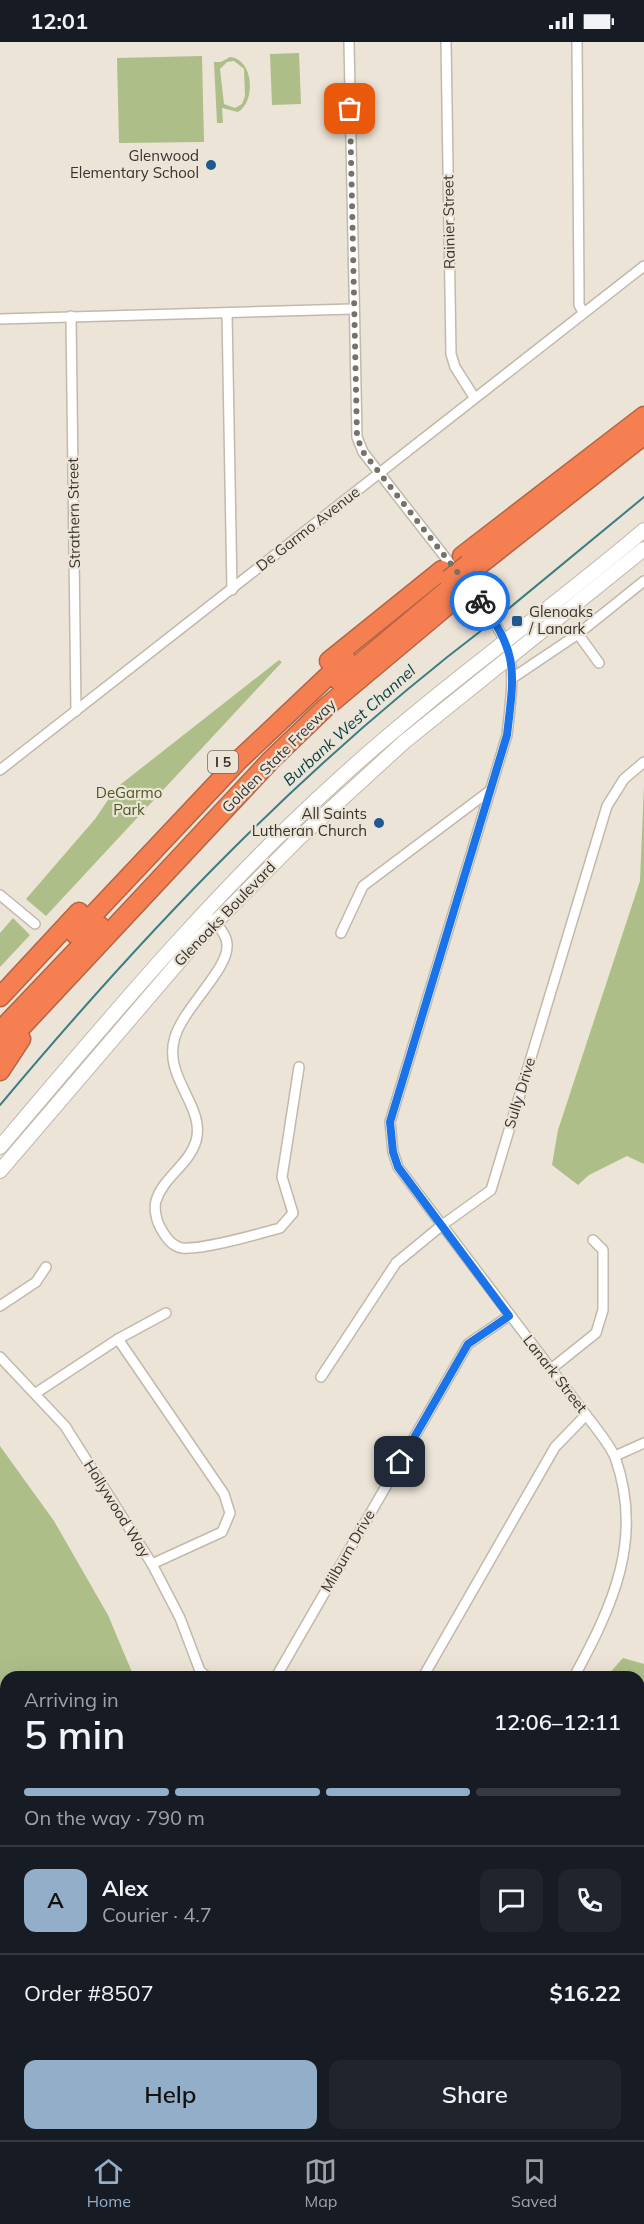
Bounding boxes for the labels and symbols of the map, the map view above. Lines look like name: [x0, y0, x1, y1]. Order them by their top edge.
pin: [324, 83, 375, 134]
place label: Glenwood Elementary School: [70, 146, 199, 182]
marker: Glenwood Elementary School: [204, 158, 218, 172]
street label: Rainier Street: [438, 175, 459, 269]
street label: Strathern Street: [63, 457, 84, 569]
street label: De Garmo Avenue: [252, 482, 363, 575]
courier: [450, 571, 510, 631]
place label: Glenoaks / Lanark: [528, 602, 593, 638]
marker: Glenoaks / Lanark: [510, 614, 524, 628]
water label: Burbank West Channel: [279, 660, 419, 790]
street label: Golden State Freeway: [218, 695, 340, 817]
road number: I 5: [208, 751, 238, 773]
park label: DeGarmo Park: [96, 783, 162, 819]
place label: All Saints Lutheran Church: [252, 804, 367, 840]
marker: All Saints Lutheran Church: [372, 816, 386, 830]
street label: Glenoaks Boulevard: [170, 857, 279, 970]
street label: Sully Drive: [500, 1055, 539, 1131]
street label: Lanark Street: [519, 1331, 592, 1416]
pin: [374, 1436, 425, 1487]
street label: Hollywood Way: [80, 1457, 155, 1561]
street label: Milburn Drive: [316, 1506, 379, 1595]

